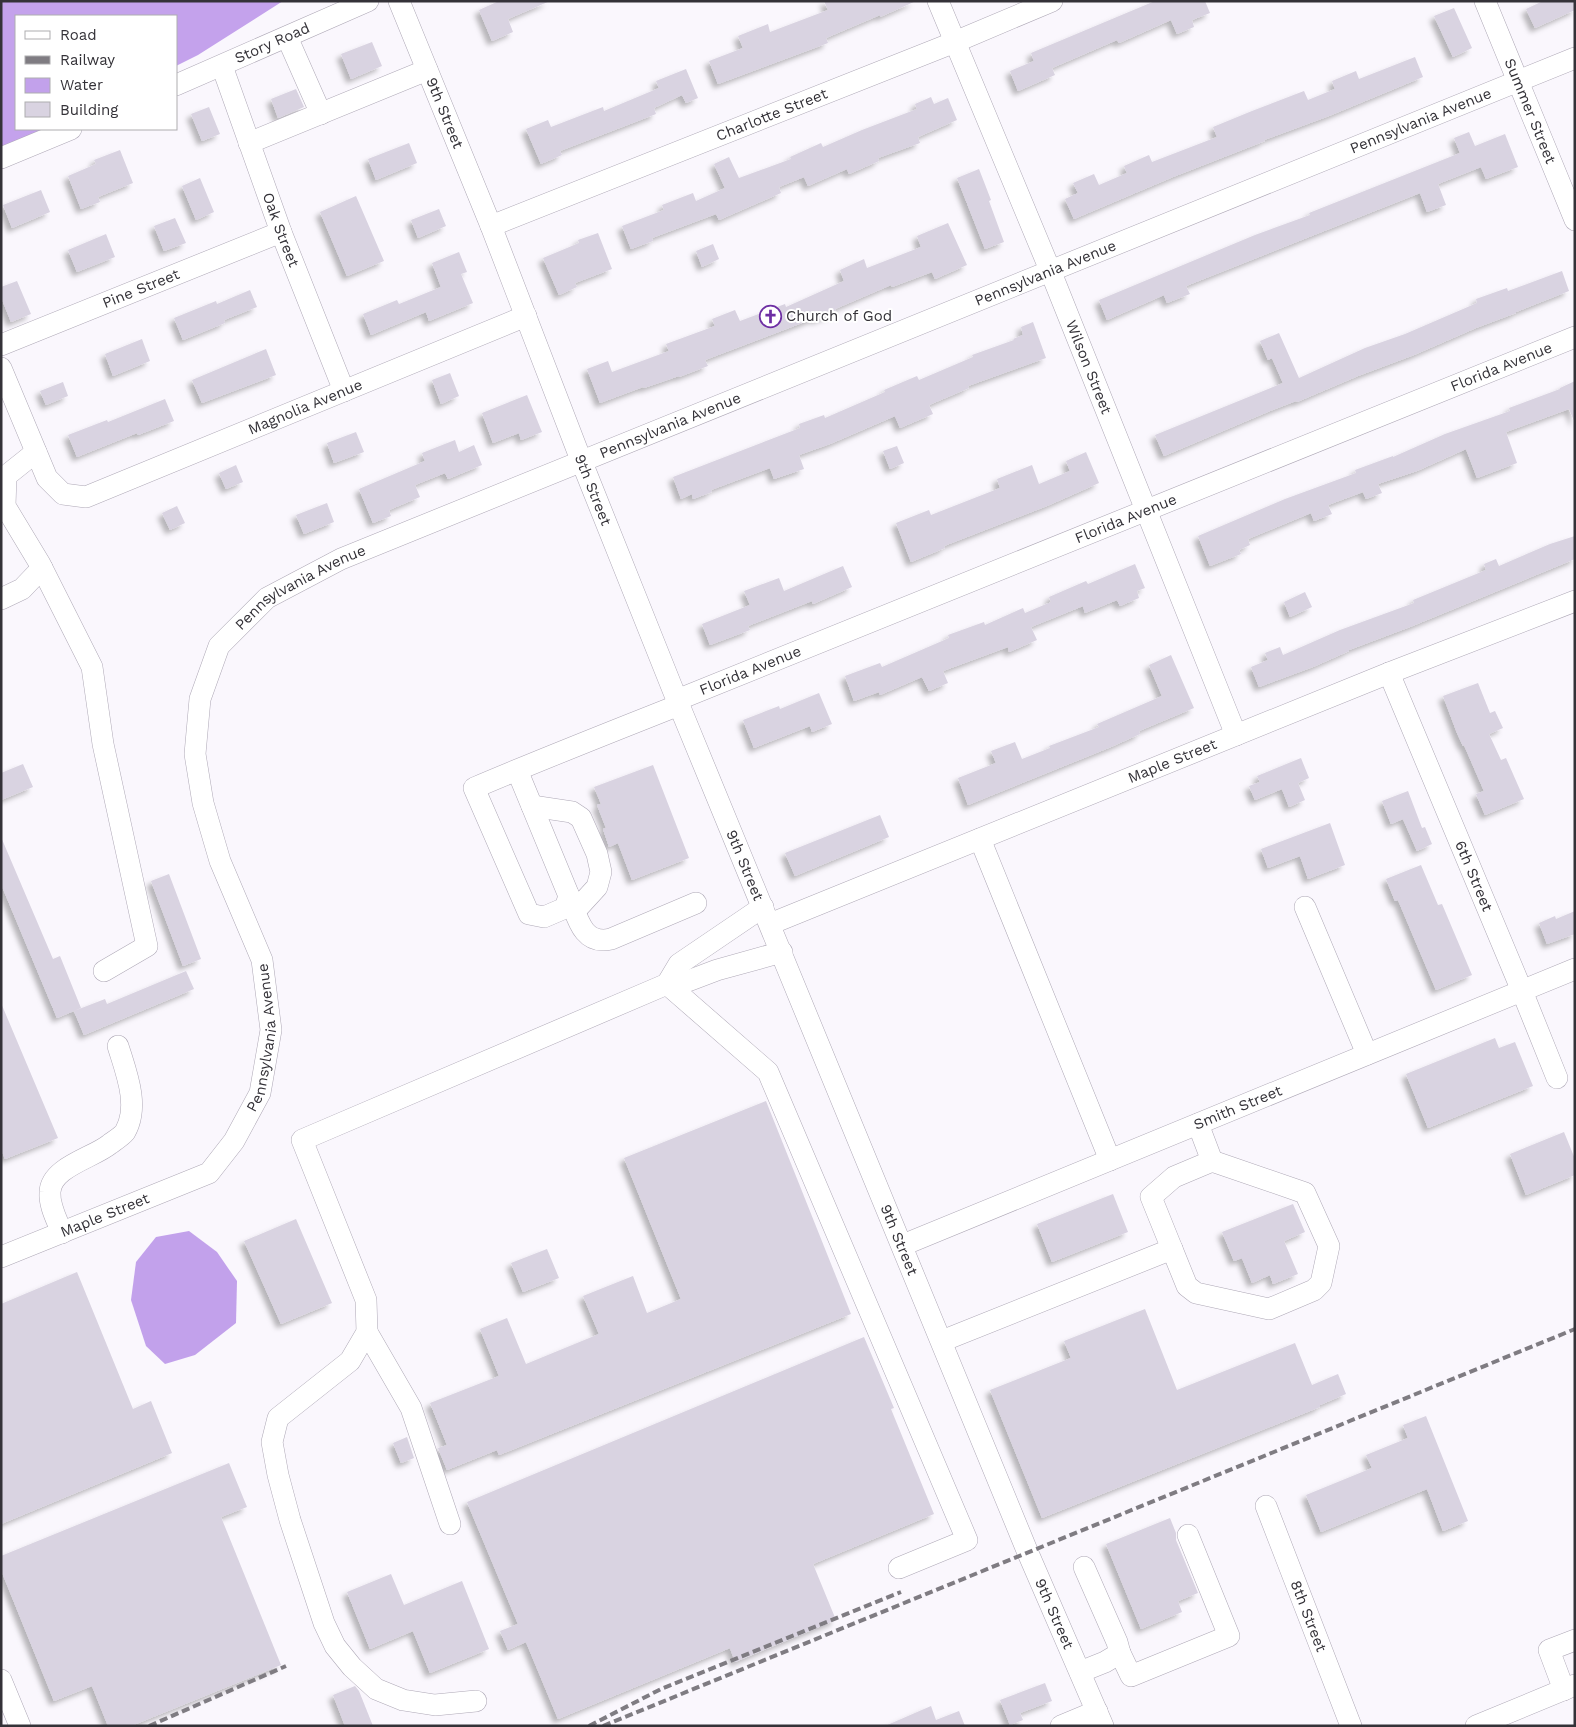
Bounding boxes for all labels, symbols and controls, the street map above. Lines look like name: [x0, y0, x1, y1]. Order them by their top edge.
legend: [15, 15, 178, 130]
street label: Story Road: [232, 19, 313, 67]
text: Road: [60, 26, 97, 44]
text: Railway: [60, 51, 115, 69]
street label: Summer Street: [1501, 56, 1560, 167]
street label: 9th Street: [422, 75, 468, 152]
text: Water: [60, 76, 103, 94]
street label: Charlotte Street: [713, 84, 831, 145]
street label: Pennsylvania Avenue: [1347, 84, 1494, 157]
text: Building: [60, 101, 118, 119]
street label: Oak Street: [259, 190, 303, 270]
street label: Pennsylvania Avenue: [972, 236, 1119, 310]
street label: Pine Street: [100, 265, 183, 312]
church icon: Church of God: [758, 304, 782, 328]
place label: Church of God: [786, 307, 892, 325]
street label: Wilson Street: [1062, 318, 1116, 417]
street label: Florida Avenue: [1448, 338, 1555, 395]
street label: Magnolia Avenue: [245, 375, 365, 438]
street label: Pennsylvania Avenue: [597, 389, 743, 462]
street label: 9th Street: [571, 452, 616, 529]
street label: Florida Avenue: [1072, 490, 1179, 547]
street label: Pennsylvania Avenue: [231, 541, 368, 634]
street label: Florida Avenue: [697, 642, 804, 699]
street label: Maple Street: [1125, 735, 1220, 787]
street label: 9th Street: [722, 827, 768, 904]
street label: 6th Street: [1451, 838, 1497, 915]
street label: Pennsylvania Avenue: [243, 962, 280, 1115]
street label: Smith Street: [1191, 1081, 1285, 1134]
street label: Maple Street: [58, 1189, 153, 1241]
street label: 9th Street: [876, 1202, 922, 1279]
street label: 9th Street: [1031, 1576, 1078, 1653]
street label: 8th Street: [1287, 1578, 1331, 1655]

